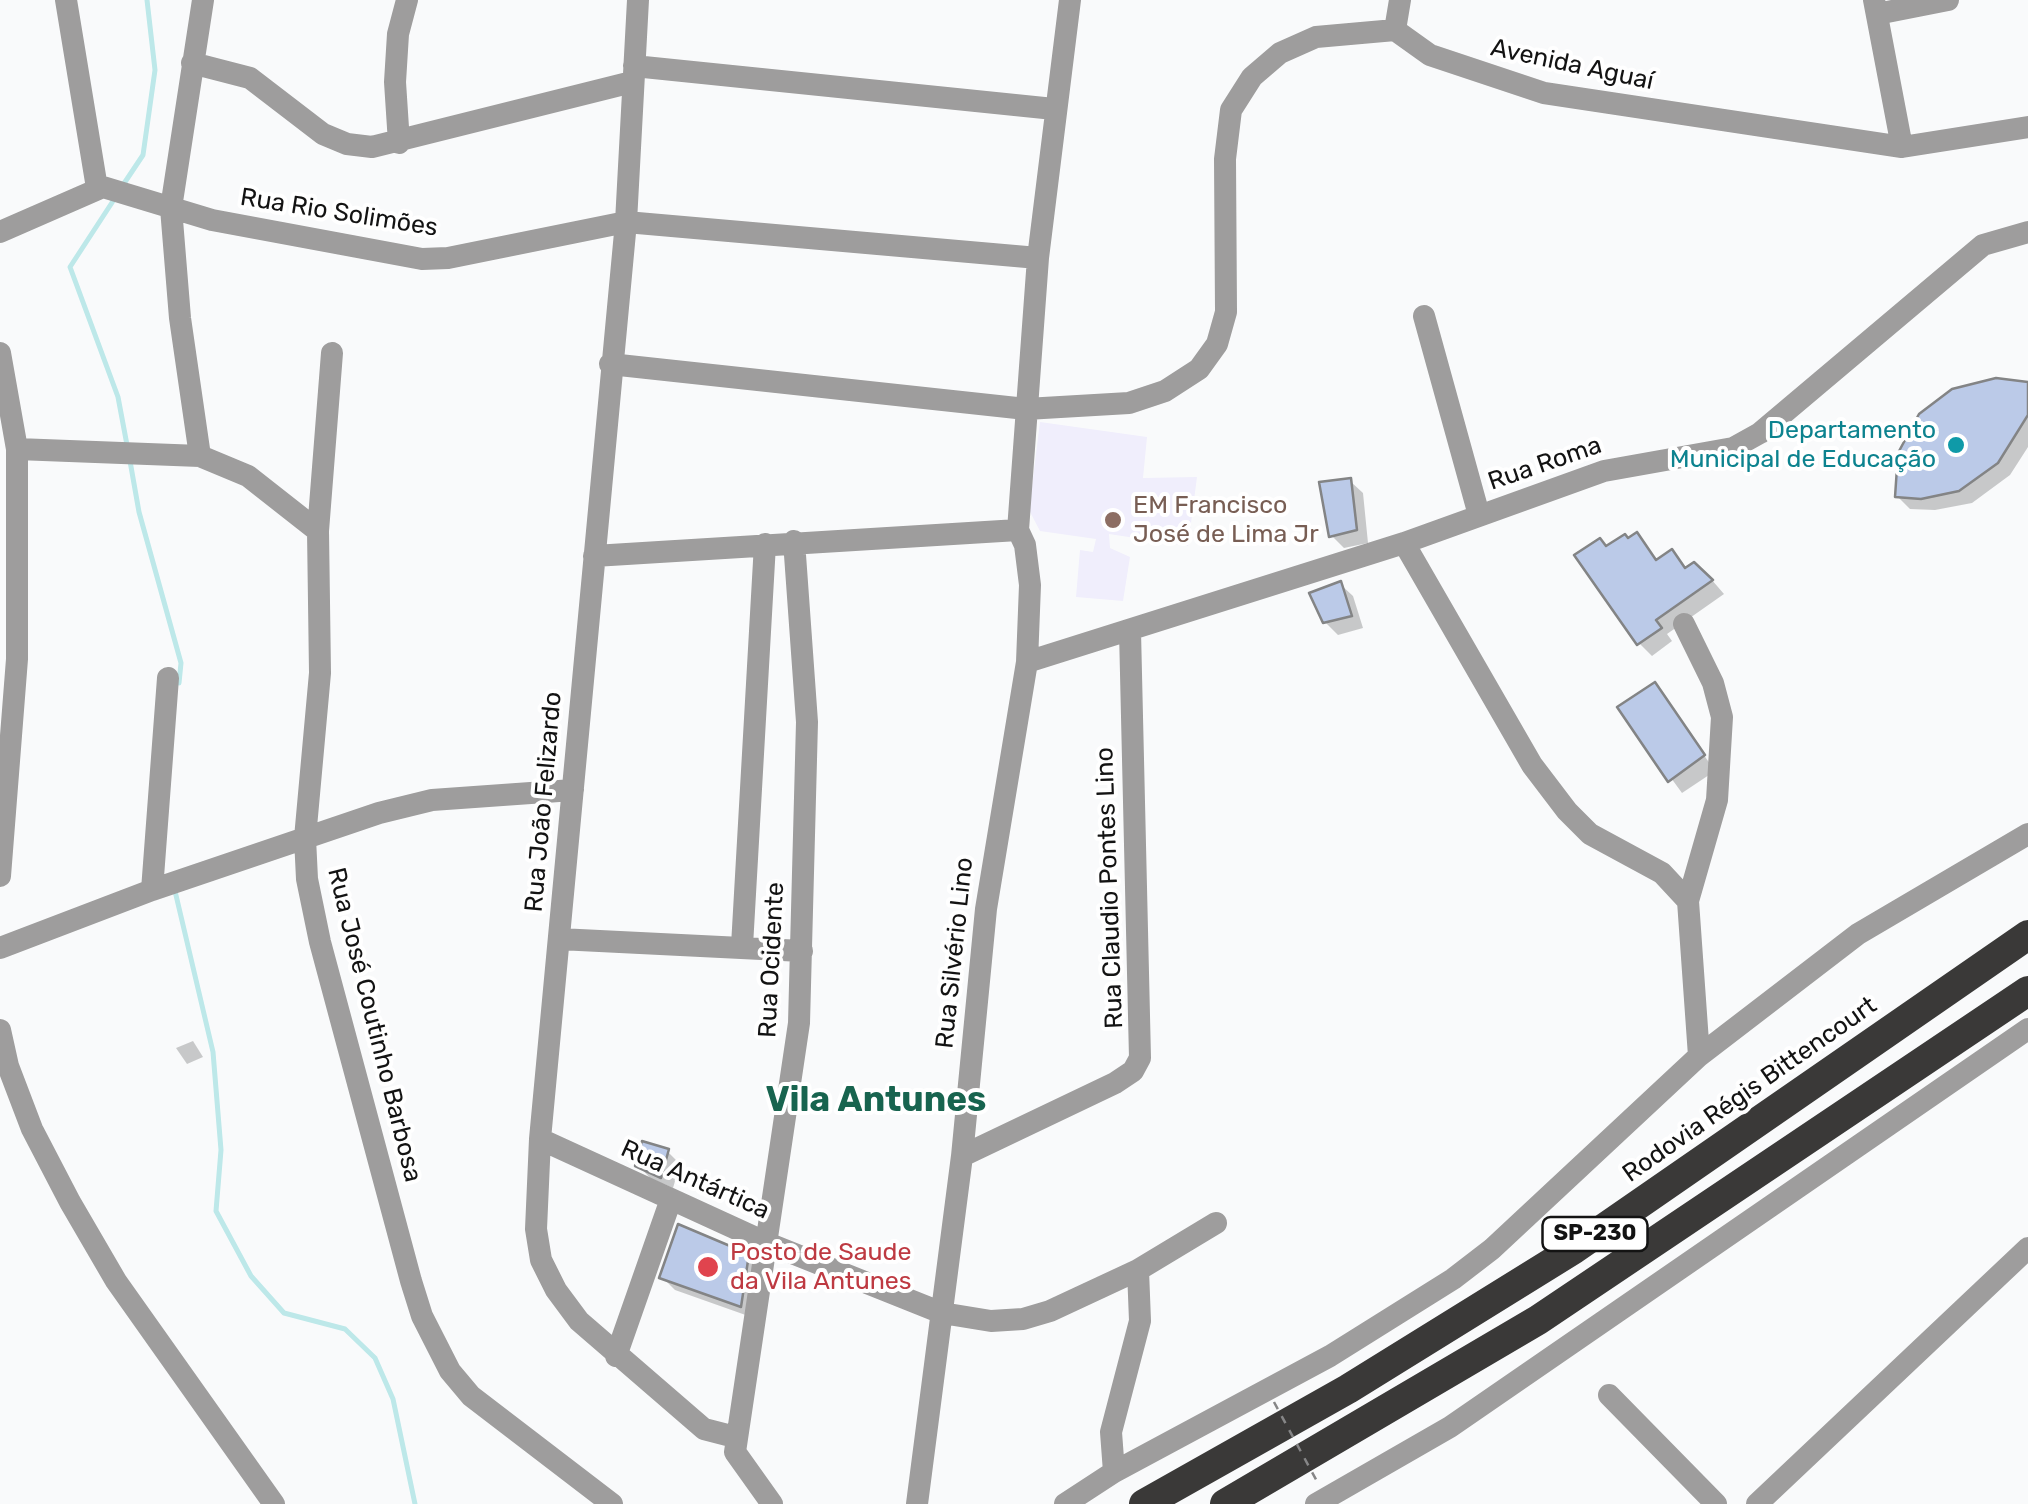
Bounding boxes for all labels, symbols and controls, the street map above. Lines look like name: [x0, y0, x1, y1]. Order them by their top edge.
street label: Avenida Aguaí: [1488, 33, 1656, 97]
street label: Rua Rio Solimões: [238, 183, 440, 243]
place label: Departamento Municipal de Educação: [1670, 416, 1936, 475]
street label: Rua Roma: [1484, 431, 1606, 497]
marker: Departamento Municipal de Educação: [1945, 434, 1967, 456]
place label: EM Francisco José de Lima Jr: [1133, 491, 1319, 550]
marker: EM Francisco José de Lima Jr: [1102, 509, 1124, 531]
street label: Rua João Felizardo: [519, 690, 569, 914]
street label: Rua Claudio Pontes Lino: [1090, 747, 1130, 1029]
street label: Rua Silvério Lino: [930, 856, 980, 1050]
street label: Rua José Coutinho Barbosa: [320, 865, 428, 1185]
street label: Rua Ocidente: [753, 881, 791, 1039]
street label: Rodovia Régis Bittencourt: [1617, 991, 1883, 1189]
district label: Vila Antunes: [766, 1080, 986, 1122]
street label: Rua Antártica: [616, 1134, 774, 1226]
road number: SP-230: [1542, 1217, 1648, 1251]
place label: Posto de Saude da Vila Antunes: [730, 1238, 912, 1297]
marker: Posto de Saude da Vila Antunes: [695, 1254, 721, 1280]

